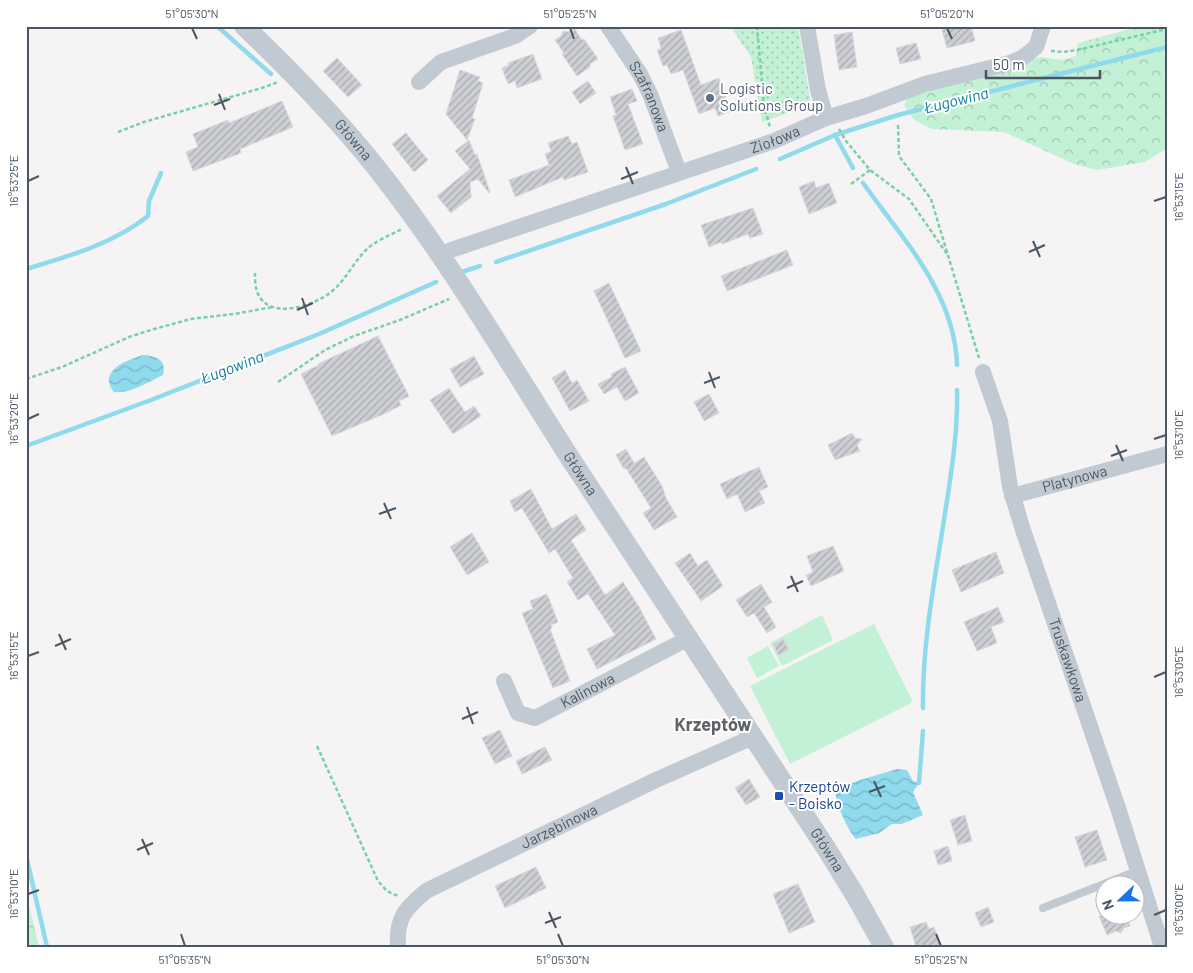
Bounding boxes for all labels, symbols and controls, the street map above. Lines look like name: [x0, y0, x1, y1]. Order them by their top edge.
text: 51°05'30"N: [165, 6, 219, 20]
text: 51°05'25"N: [543, 6, 597, 20]
text: 51°05'20"N: [920, 6, 974, 20]
scale bar: [986, 48, 1099, 80]
text: 50 m: [993, 55, 1025, 73]
street label: Szafranowa: [626, 57, 673, 134]
place label: Logistic Solutions Group: [720, 79, 823, 114]
water label: Ługowina: [921, 82, 990, 117]
marker: Logistic Solutions Group: [704, 92, 716, 104]
street label: Główna: [331, 115, 377, 164]
street label: Ziołowa: [748, 121, 802, 156]
text: 16°53'25"E: [6, 155, 20, 207]
text: 16°53'15"E: [1171, 172, 1185, 222]
water label: Ługowina: [197, 346, 266, 388]
text: 16°53'20"E: [6, 393, 20, 445]
text: 16°53'10"E: [1171, 410, 1185, 460]
street label: Główna: [560, 448, 602, 498]
street label: Platynowa: [1040, 461, 1109, 495]
street label: Truskawkowa: [1046, 615, 1091, 704]
text: 16°53'15"E: [6, 631, 20, 681]
text: 16°53'05"E: [1171, 646, 1185, 698]
street label: Kalinowa: [557, 668, 617, 711]
district label: Krzeptów: [675, 713, 751, 735]
place label: Krzeptów - Boisko: [789, 777, 851, 812]
marker: Krzeptów - Boisko: [773, 790, 785, 802]
street label: Jarzębinowa: [518, 800, 600, 852]
street label: Główna: [807, 824, 849, 875]
text: 16°53'10"E: [6, 869, 20, 919]
north arrow: [1096, 876, 1146, 926]
text: 16°53'00"E: [1171, 884, 1185, 936]
text: N: [1098, 898, 1117, 913]
text: 51°05'35"N: [159, 952, 211, 966]
text: 51°05'30"N: [536, 952, 590, 966]
text: 51°05'25"N: [914, 952, 968, 966]

